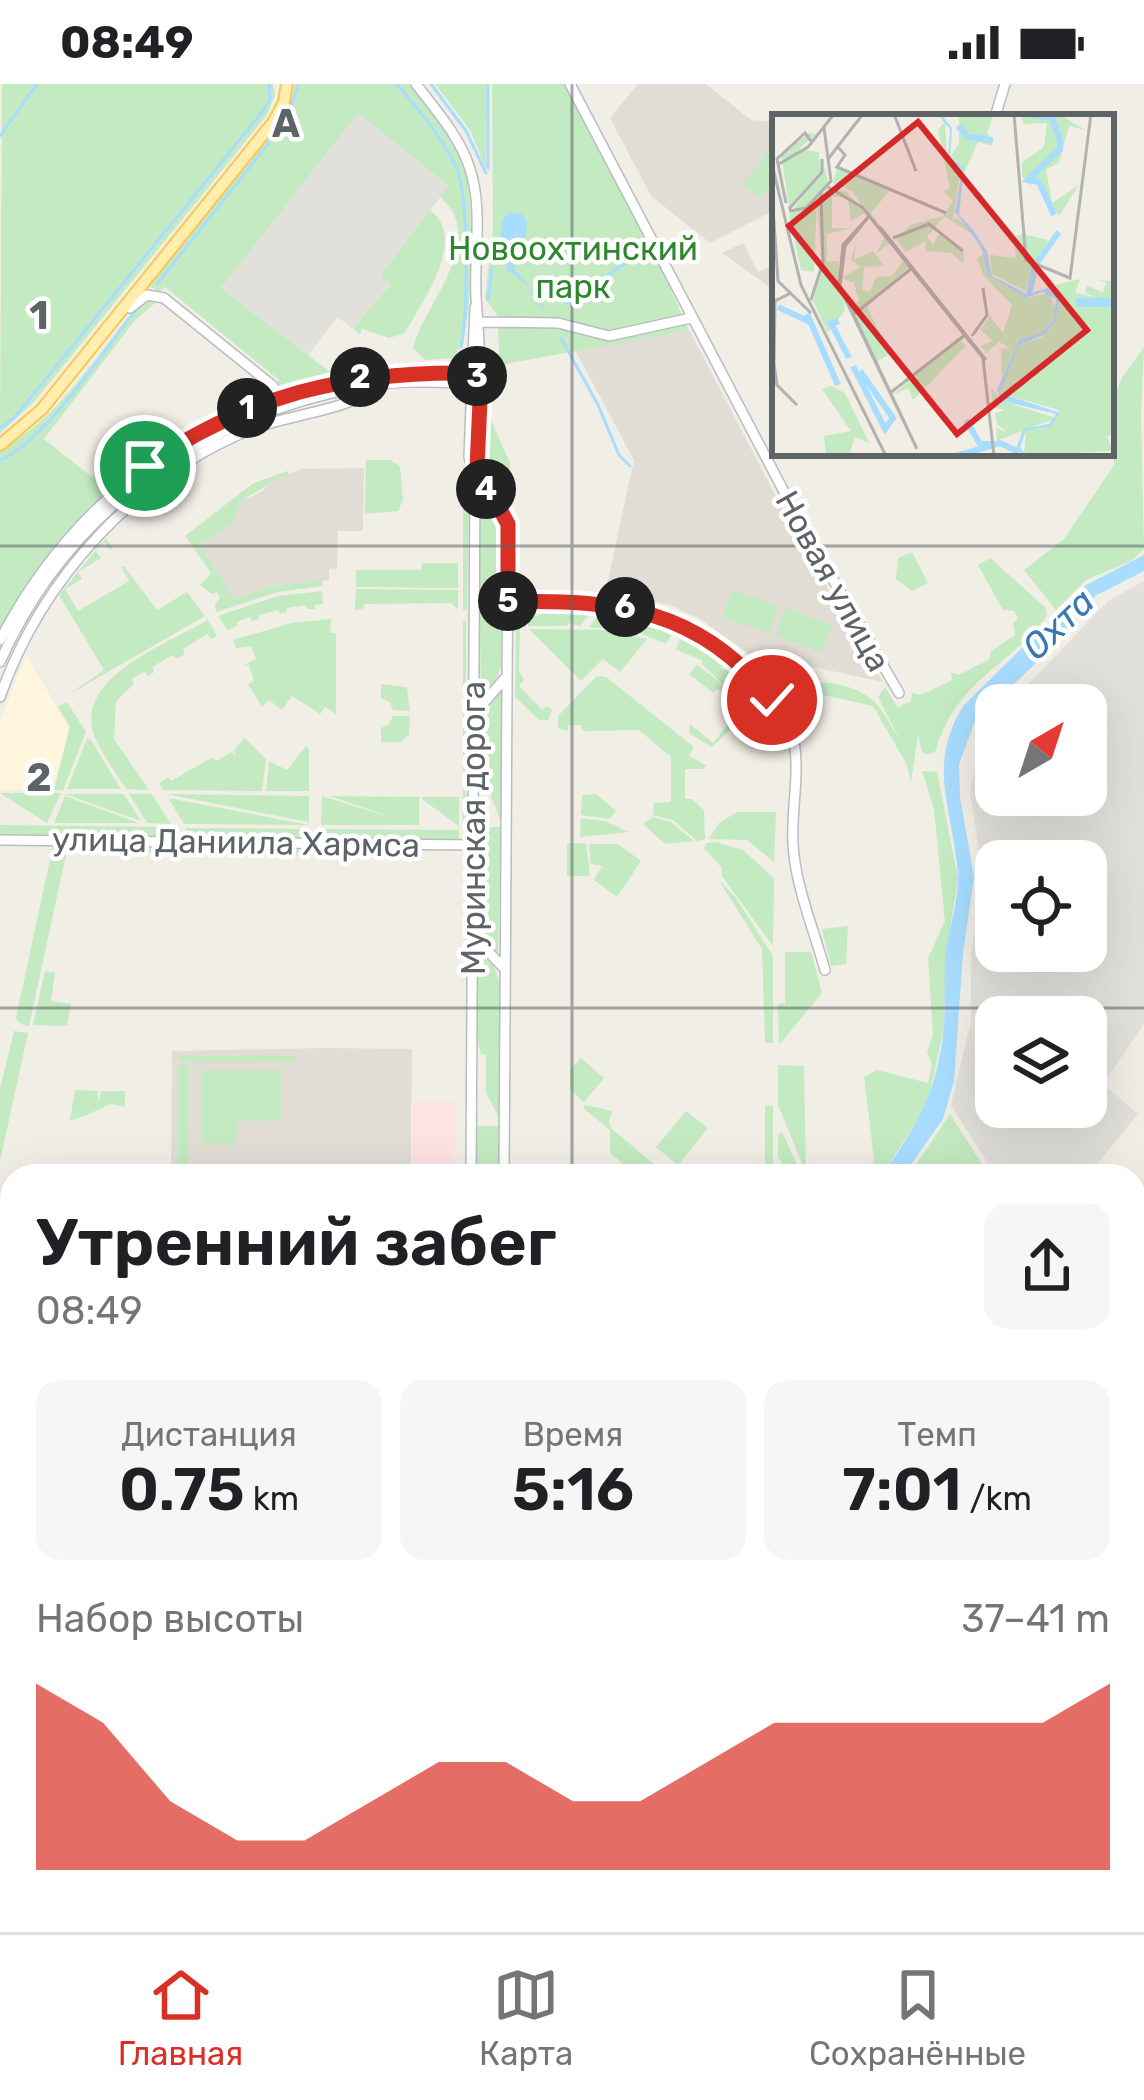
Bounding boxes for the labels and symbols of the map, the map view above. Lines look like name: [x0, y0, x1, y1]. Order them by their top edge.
text: A: [272, 101, 300, 147]
inset map: [772, 114, 1114, 456]
park label: Новоохтинский парк: [448, 229, 698, 306]
text: 1: [29, 293, 49, 339]
pin: 3: [447, 346, 507, 406]
pin: 2: [330, 347, 390, 407]
pin: 1: [217, 378, 277, 438]
pin: [94, 415, 196, 517]
pin: 4: [456, 459, 516, 519]
street label: Новая улица: [767, 484, 899, 678]
pin: 5: [478, 571, 538, 631]
pin: 6: [595, 577, 655, 637]
water label: Охта: [1013, 580, 1103, 668]
pin: [721, 649, 823, 751]
street label: Муринская дорога: [454, 681, 493, 975]
north arrow: [975, 684, 1107, 816]
text: 2: [26, 755, 52, 801]
street label: улица Даниила Хармса: [52, 819, 420, 865]

